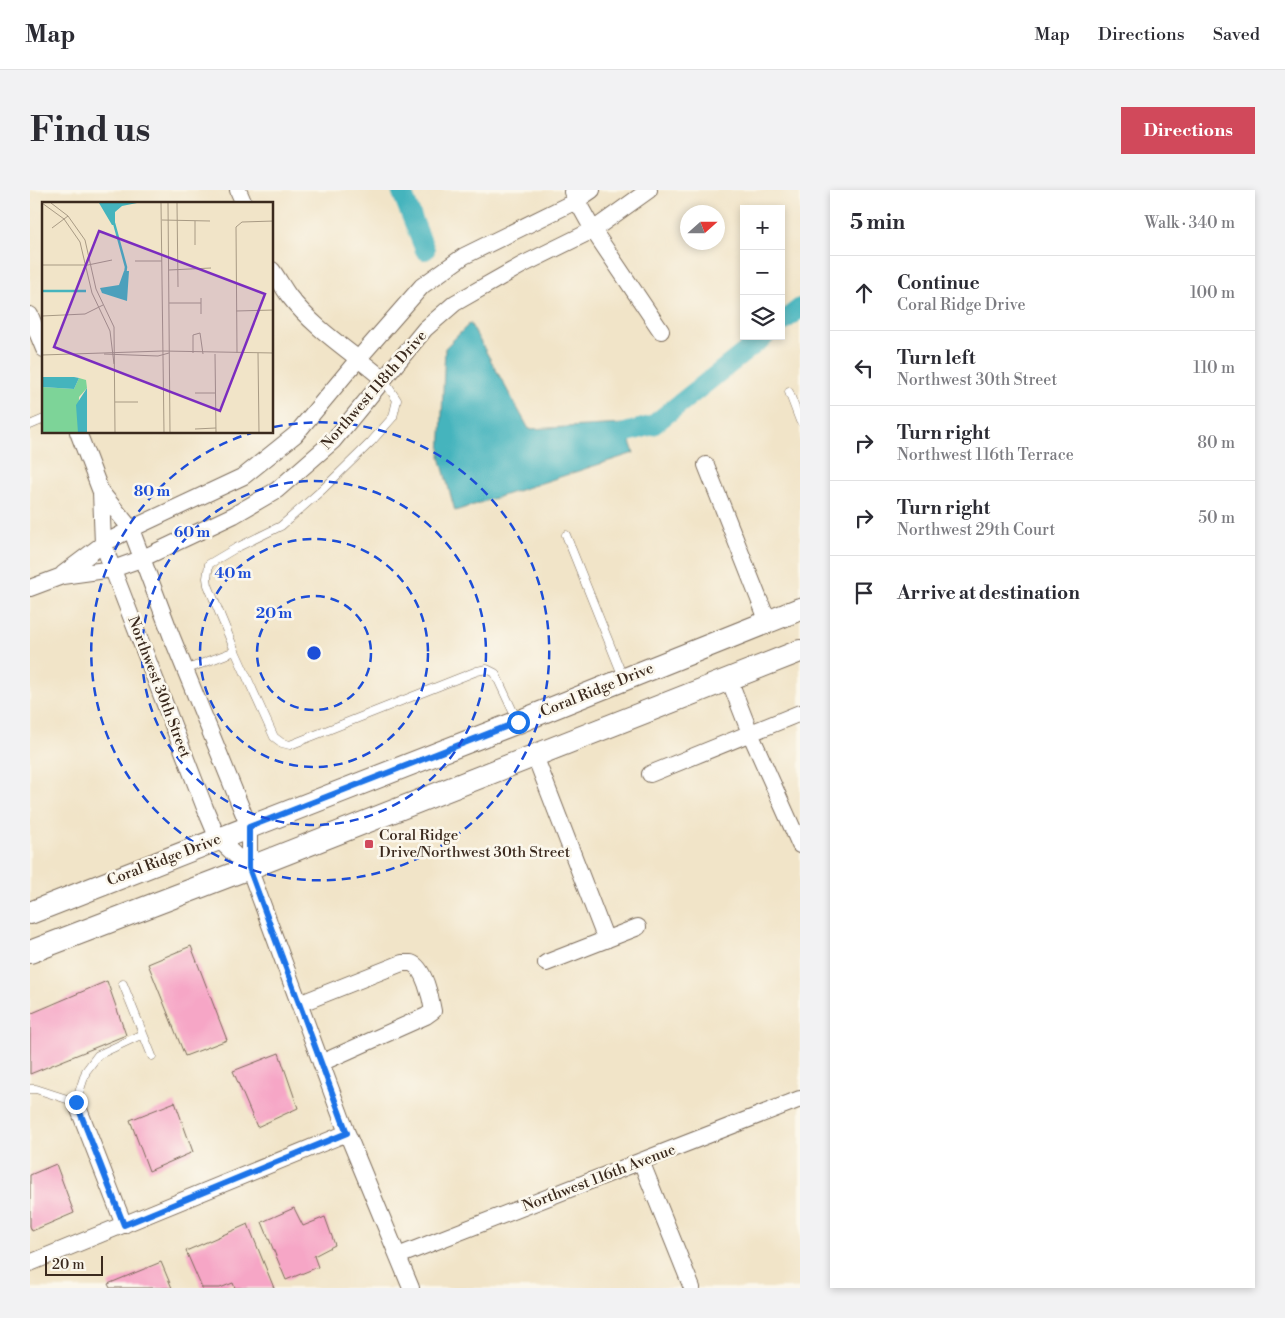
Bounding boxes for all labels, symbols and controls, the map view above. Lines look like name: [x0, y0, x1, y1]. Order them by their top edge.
text: Map: [25, 20, 75, 50]
text: Map: [1034, 23, 1070, 46]
text: Directions: [1098, 23, 1185, 46]
text: Saved: [1213, 23, 1260, 46]
button: Directions: [1121, 107, 1255, 154]
text: Find us: [30, 109, 150, 152]
inset map: [42, 202, 274, 434]
north arrow: [680, 205, 725, 250]
map controls: [740, 205, 785, 340]
button: +: [740, 205, 785, 250]
text: 5 min: [850, 210, 905, 236]
text: Walk · 340 m: [1145, 213, 1235, 233]
button: −: [740, 250, 785, 295]
text: Continue: [897, 271, 980, 295]
icon: ahead: [850, 279, 878, 307]
text: 100 m: [1190, 283, 1235, 303]
button: layers: [740, 295, 785, 340]
text: Coral Ridge Drive: [897, 295, 1026, 315]
street label: Northwest 118th Drive: [317, 327, 431, 453]
text: Turn left: [897, 346, 976, 370]
icon: left: [850, 354, 878, 382]
text: 110 m: [1193, 358, 1235, 378]
text: Northwest 30th Street: [897, 370, 1057, 390]
text: Turn right: [897, 421, 990, 445]
icon: right: [850, 429, 878, 457]
text: 80 m: [1197, 433, 1235, 453]
text: Northwest 116th Terrace: [897, 445, 1074, 465]
text: 80 m: [134, 482, 171, 501]
text: Turn right: [897, 496, 990, 520]
icon: right: [850, 504, 878, 532]
text: 50 m: [1198, 508, 1235, 528]
text: Northwest 29th Court: [897, 520, 1055, 540]
text: 60 m: [174, 523, 211, 542]
text: 40 m: [214, 564, 252, 583]
icon: arrive: [850, 579, 878, 607]
text: Arrive at destination: [897, 581, 1080, 605]
text: 20 m: [256, 604, 293, 623]
street label: Northwest 30th Street: [123, 614, 195, 761]
centre of rings: [305, 644, 323, 662]
street label: Coral Ridge Drive: [538, 659, 656, 721]
route start: [507, 711, 530, 734]
place label: Coral Ridge Drive/Northwest 30th Street: [379, 826, 571, 862]
street label: Coral Ridge Drive: [104, 830, 224, 890]
marker: Coral Ridge Drive/Northwest 30th Street: [363, 838, 375, 850]
route end: [65, 1091, 88, 1114]
street label: Northwest 116th Avenue: [520, 1140, 678, 1216]
scale bar: [45, 1253, 102, 1276]
text: 20 m: [52, 1256, 84, 1274]

